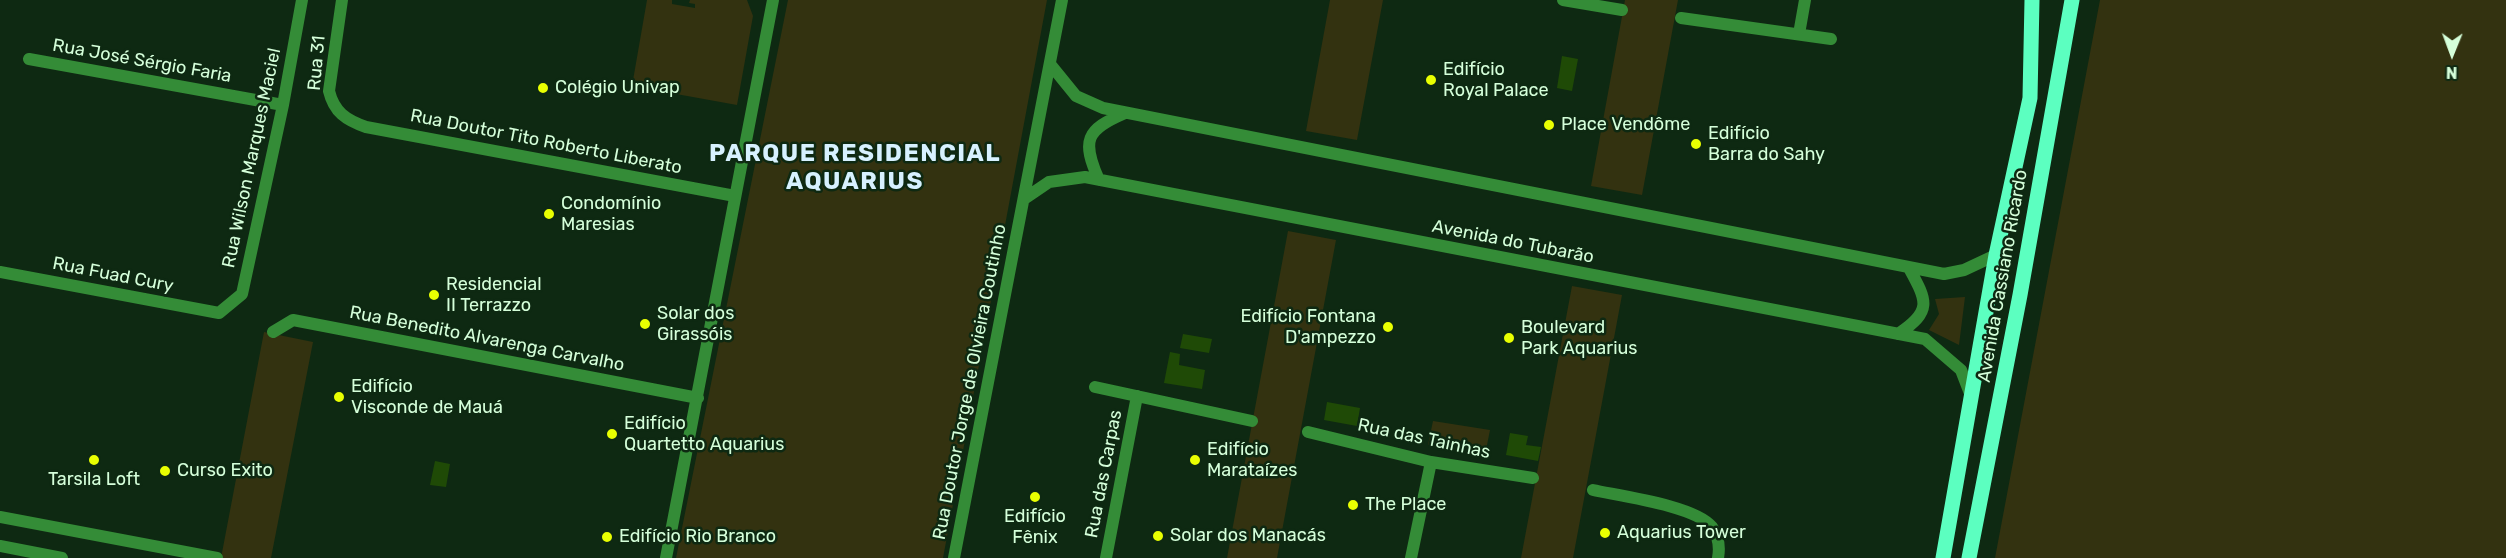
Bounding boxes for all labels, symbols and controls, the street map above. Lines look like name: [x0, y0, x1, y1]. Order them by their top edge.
north arrow: [2422, 24, 2482, 84]
street label: Rua José Sérgio Faria: [51, 35, 233, 87]
street label: Rua 31: [304, 35, 330, 91]
street label: Rua Wilson Marques Maciel: [218, 46, 286, 270]
place label: Edifício Royal Palace: [1443, 59, 1549, 101]
text: N: [2446, 63, 2458, 82]
marker: Edifício Royal Palace: [1424, 73, 1438, 87]
place label: Colégio Univap: [555, 77, 680, 99]
marker: Colégio Univap: [536, 81, 550, 95]
street label: Rua Doutor Tito Roberto Liberato: [408, 105, 684, 179]
place label: Place Vendôme: [1561, 114, 1690, 136]
marker: Place Vendôme: [1542, 118, 1556, 132]
place label: Edifício Barra do Sahy: [1708, 123, 1825, 166]
marker: Edifício Barra do Sahy: [1689, 137, 1703, 151]
district label: PARQUE RESIDENCIAL AQUARIUS: [709, 140, 1001, 196]
street label: Avenida Cassiano Ricardo: [1974, 168, 2032, 384]
place label: Condomínio Maresias: [561, 193, 661, 236]
marker: Condomínio Maresias: [542, 207, 556, 221]
street label: Avenida do Tubarão: [1430, 216, 1596, 268]
street label: Rua Doutor Jorge de Olvieira Coutinho: [929, 222, 1011, 542]
street label: Rua Fuad Cury: [51, 253, 175, 297]
place label: Residencial II Terrazzo: [446, 274, 542, 316]
marker: Residencial II Terrazzo: [427, 288, 441, 302]
street label: Rua Benedito Alvarenga Carvalho: [348, 302, 626, 376]
place label: Solar dos Girassóis: [657, 303, 734, 346]
place label: Edifício Fontana D'ampezzo: [1240, 306, 1376, 348]
marker: Solar dos Girassóis: [638, 317, 652, 331]
place label: Boulevard Park Aquarius: [1521, 317, 1638, 360]
marker: Edifício Fontana D'ampezzo: [1381, 320, 1395, 334]
marker: Boulevard Park Aquarius: [1502, 331, 1516, 345]
place label: Edifício Visconde de Mauá: [351, 376, 503, 418]
marker: Edifício Visconde de Mauá: [332, 390, 346, 404]
street label: Rua das Carpas: [1081, 408, 1127, 540]
place label: Edifício Quartetto Aquarius: [624, 413, 784, 456]
street label: Rua das Tainhas: [1356, 414, 1492, 464]
marker: Edifício Quartetto Aquarius: [605, 427, 619, 441]
place label: Edifício Marataízes: [1207, 439, 1297, 482]
marker: Tarsila Loft: [87, 453, 101, 467]
marker: Edifício Marataízes: [1188, 453, 1202, 467]
place label: Curso Exito: [177, 460, 273, 482]
marker: Curso Exito: [158, 464, 172, 478]
place label: Tarsila Loft: [48, 469, 140, 491]
marker: Edifício Fênix: [1028, 490, 1042, 504]
place label: The Place: [1365, 494, 1446, 516]
marker: The Place: [1346, 498, 1360, 512]
place label: Edifício Fênix: [1004, 506, 1066, 548]
place label: Aquarius Tower: [1617, 522, 1746, 544]
place label: Solar dos Manacás: [1170, 525, 1326, 547]
place label: Edifício Rio Branco: [619, 526, 776, 548]
marker: Aquarius Tower: [1598, 526, 1612, 540]
marker: Solar dos Manacás: [1151, 529, 1165, 543]
marker: Edifício Rio Branco: [600, 530, 614, 544]

